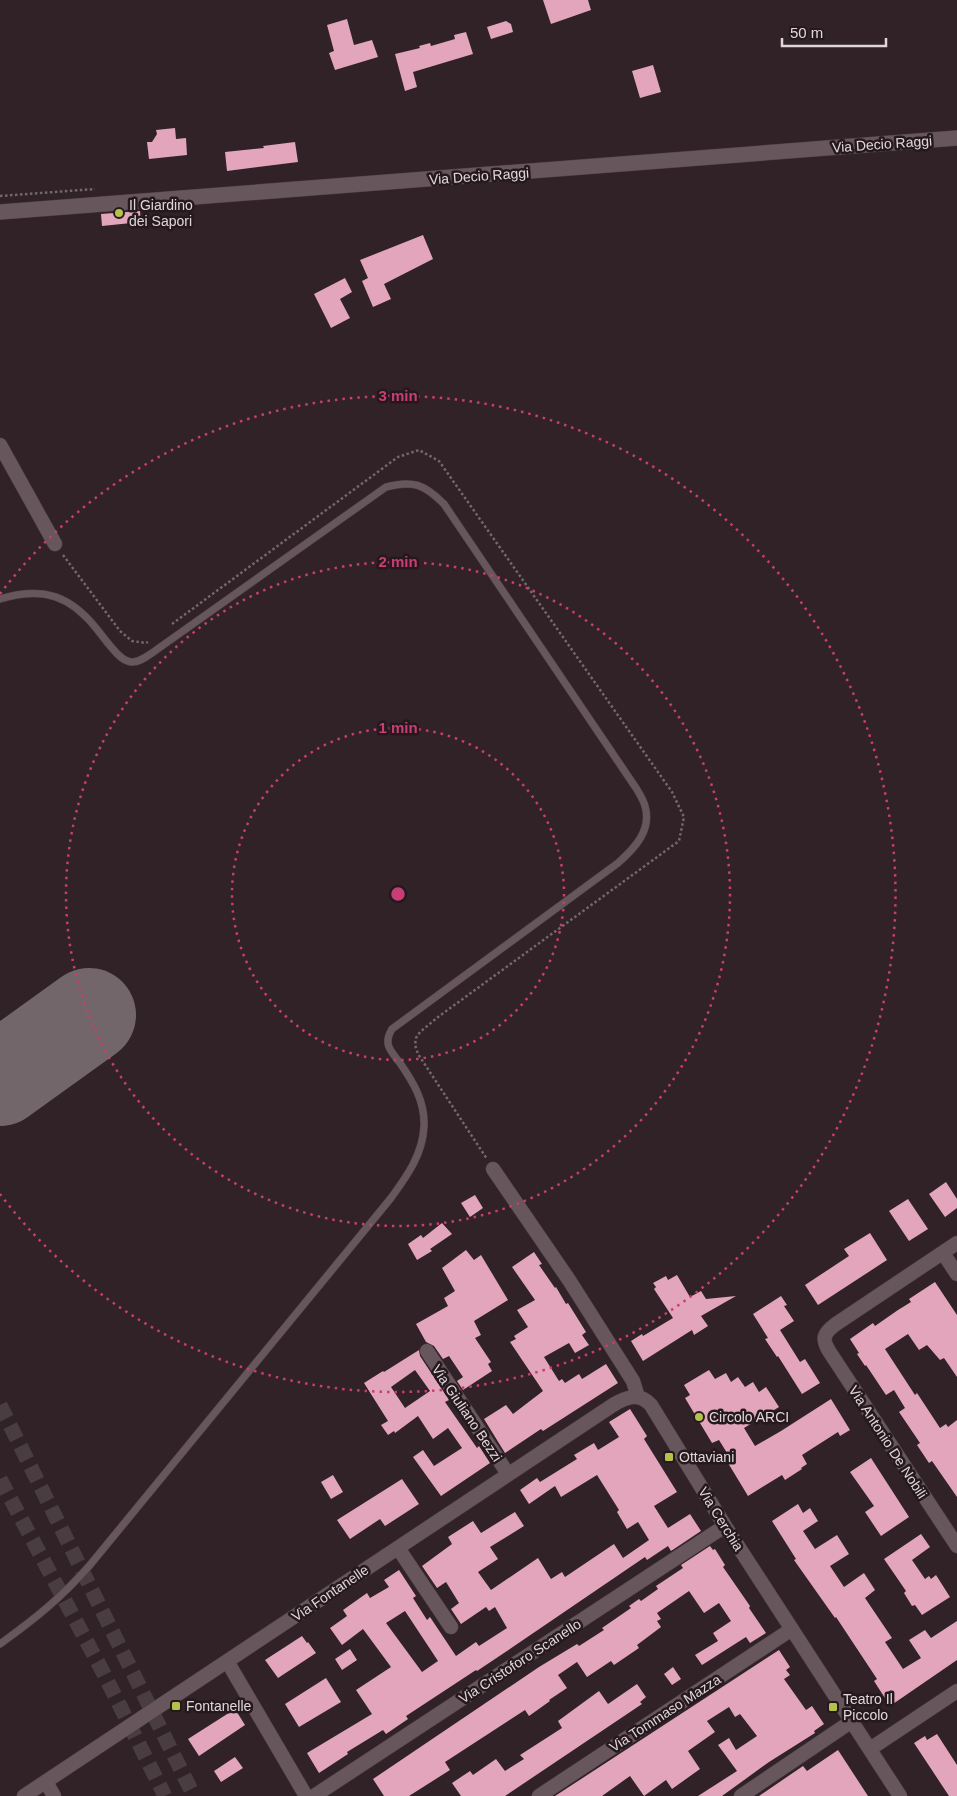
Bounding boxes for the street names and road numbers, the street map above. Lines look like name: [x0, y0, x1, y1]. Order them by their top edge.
street label: Via Decio Raggi: [831, 133, 933, 155]
street label: Via Decio Raggi: [428, 165, 530, 187]
street label: Via Giuliano Bezzi: [429, 1362, 505, 1464]
street label: Via Antonio De Nobili: [846, 1383, 930, 1501]
street label: Via Cerchia: [695, 1484, 747, 1554]
street label: Via Fontanelle: [289, 1561, 372, 1625]
street label: Via Cristoforo Scanello: [456, 1615, 584, 1706]
street label: Via Tommaso Mazza: [606, 1671, 724, 1755]

